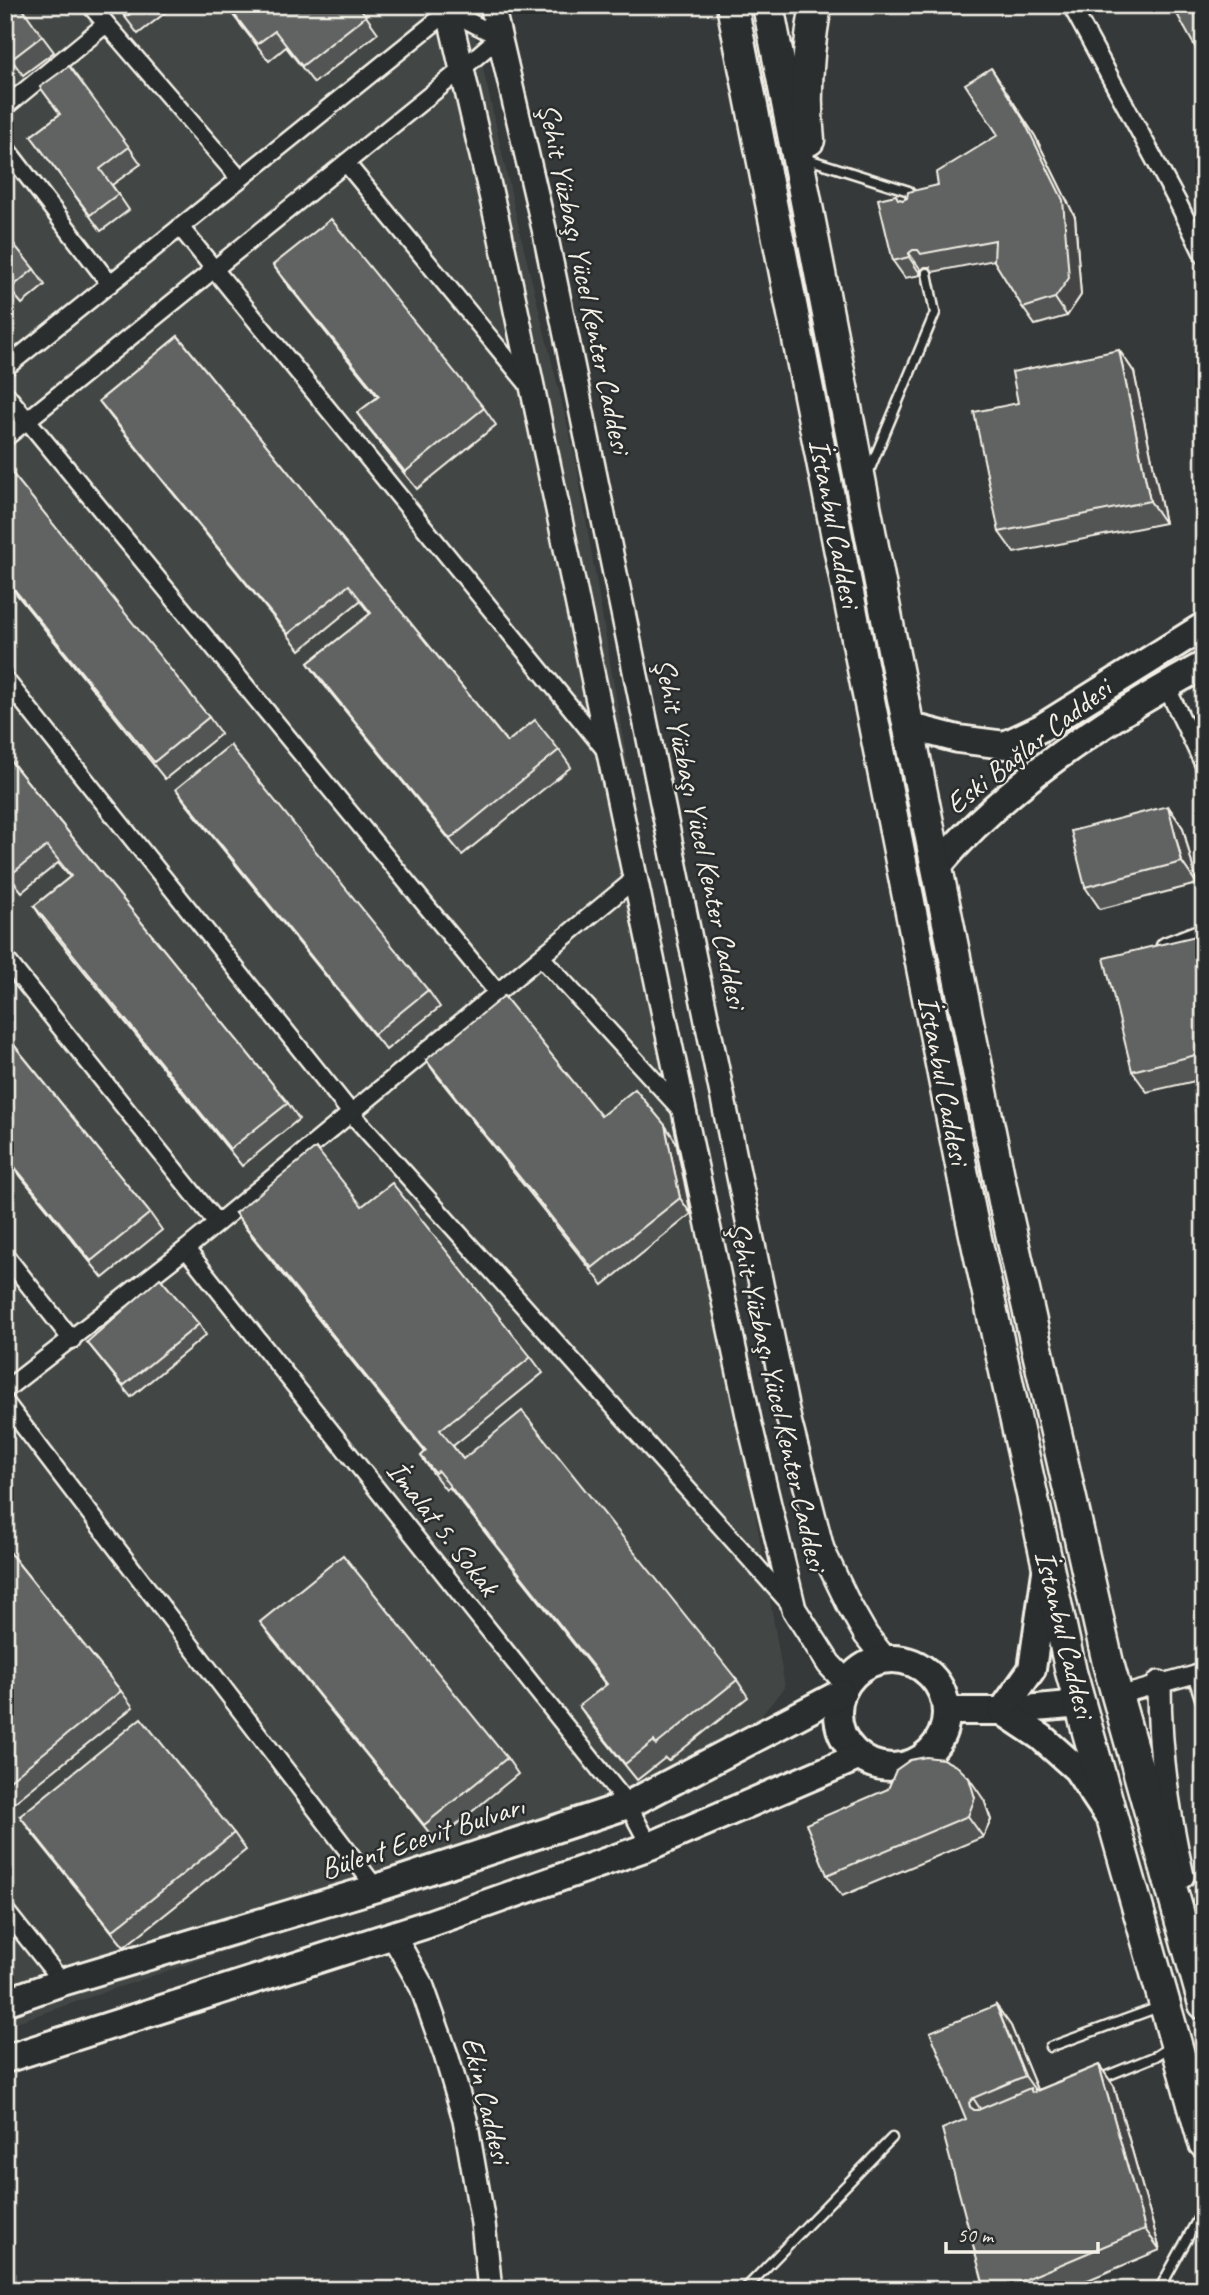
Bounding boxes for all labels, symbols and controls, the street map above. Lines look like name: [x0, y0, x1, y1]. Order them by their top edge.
street label: Şehit Yüzbaşı Yücel Kenter Caddesi: [529, 100, 641, 460]
street label: İstanbul Caddesi: [800, 435, 871, 614]
street label: Şehit Yüzbaşı Yücel Kenter Caddesi: [645, 655, 757, 1015]
street label: Eski Bağlar Caddesi: [938, 667, 1121, 822]
street label: İstanbul Caddesi: [909, 992, 980, 1171]
street label: Şehit Yüzbaşı Yücel Kenter Caddesi: [719, 1218, 837, 1577]
street label: İmalat 5. Sokak: [378, 1453, 509, 1605]
street label: İstanbul Caddesi: [1026, 1546, 1105, 1725]
street label: Bülent Ecevit Bulvarı: [315, 1786, 530, 1888]
street label: Ekin Caddesi: [453, 2033, 522, 2170]
scale bar: [946, 2211, 1099, 2255]
text: 50 m: [957, 2222, 995, 2248]

